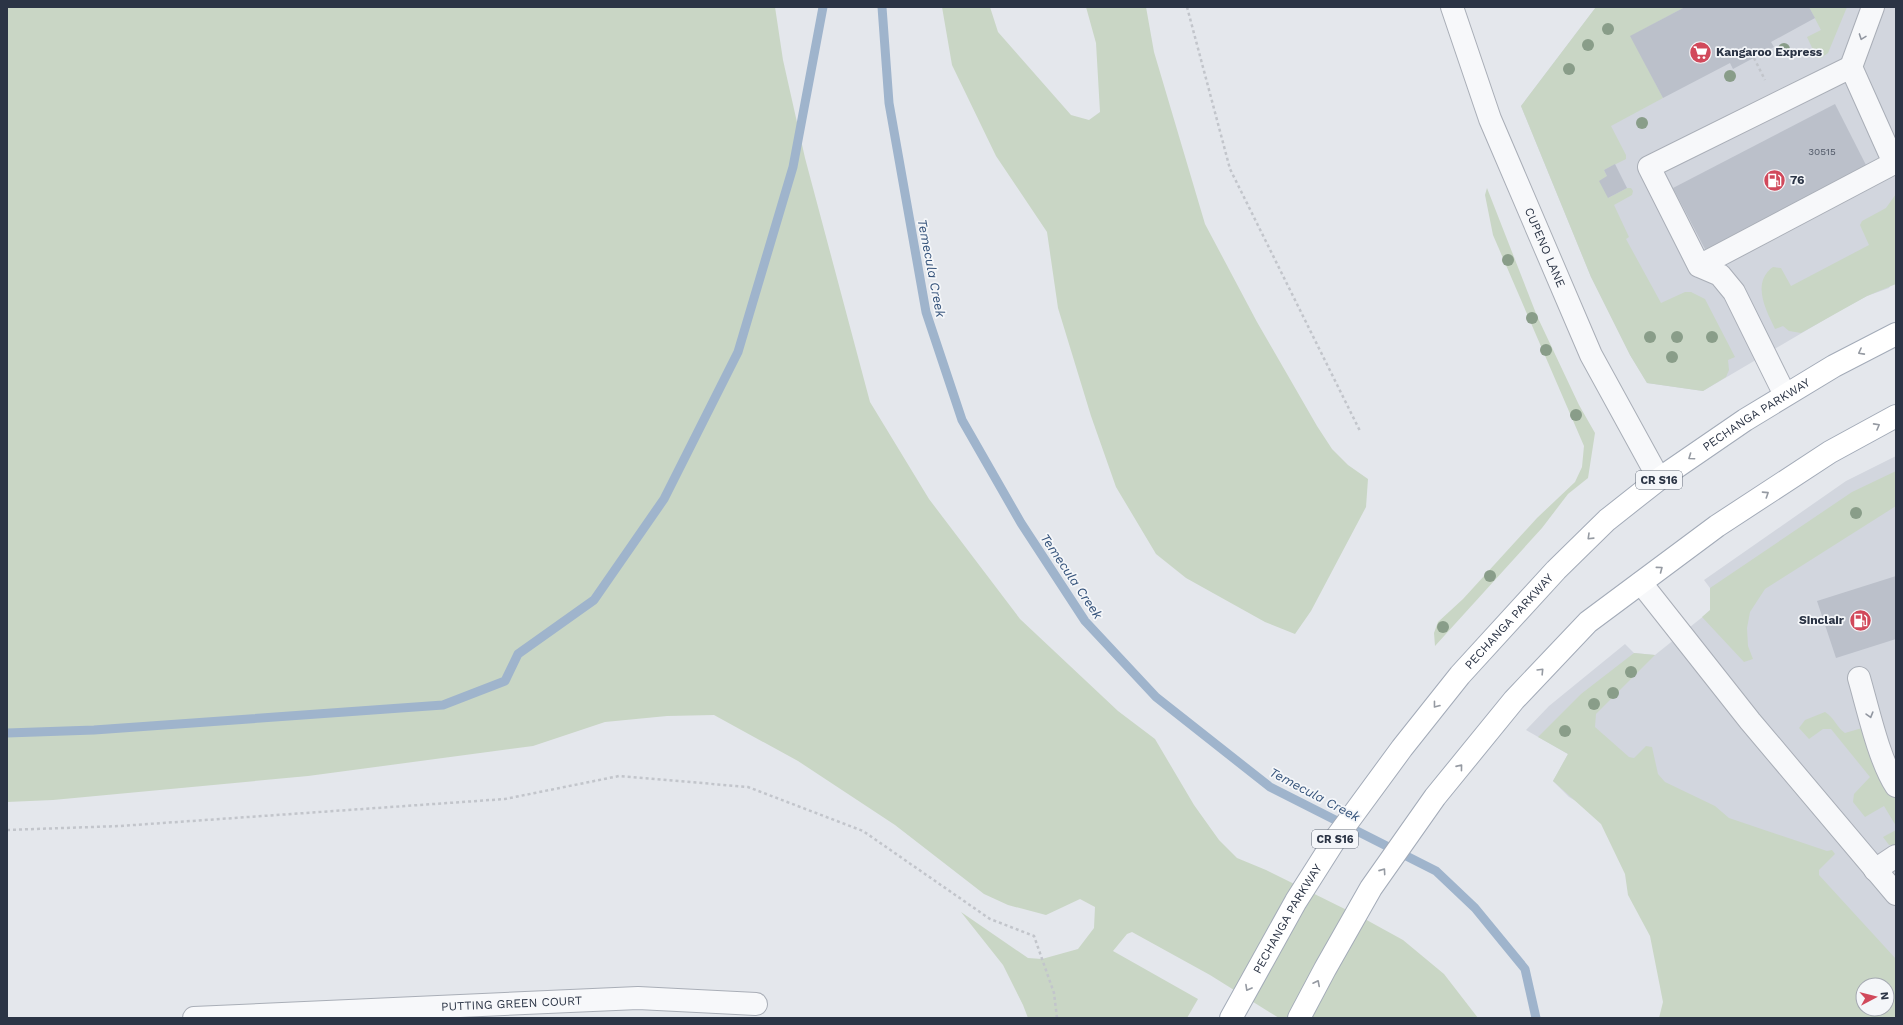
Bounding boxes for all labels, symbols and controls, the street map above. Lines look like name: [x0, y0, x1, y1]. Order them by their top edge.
one-way arrow: [1858, 33, 1866, 40]
supermarket icon: Kangaroo Express: [1688, 39, 1714, 65]
place label: Kangaroo Express: [1716, 45, 1823, 59]
house number: 30515: [1808, 146, 1836, 157]
fuel station icon: 76: [1761, 167, 1787, 193]
place label: 76: [1790, 173, 1804, 187]
street label: CUPENO LANE: [1522, 206, 1568, 290]
water label: Temecula Creek: [915, 218, 949, 319]
one-way arrow: [1858, 347, 1866, 355]
street label: PECHANGA PARKWAY: [1700, 375, 1813, 454]
one-way arrow: [1873, 424, 1880, 431]
one-way arrow: [1689, 452, 1696, 459]
road number: CR S16: [1636, 471, 1682, 489]
one-way arrow: [1762, 491, 1769, 499]
water label: Temecula Creek: [1037, 531, 1106, 623]
one-way arrow: [1587, 532, 1595, 540]
one-way arrow: [1656, 566, 1663, 573]
street label: PECHANGA PARKWAY: [1462, 571, 1556, 672]
fuel station icon: Sinclair: [1847, 607, 1873, 633]
place label: Sinclair: [1799, 613, 1845, 627]
one-way arrow: [1536, 669, 1543, 676]
one-way arrow: [1434, 701, 1441, 708]
one-way arrow: [1865, 712, 1874, 719]
water label: Temecula Creek: [1267, 764, 1363, 825]
one-way arrow: [1455, 764, 1462, 771]
road number: CR S16: [1312, 830, 1358, 848]
street label: PECHANGA PARKWAY: [1250, 861, 1325, 976]
one-way arrow: [1378, 869, 1385, 876]
north arrow: [1855, 977, 1895, 1017]
one-way arrow: [1312, 980, 1320, 988]
one-way arrow: [1245, 984, 1253, 991]
text: N: [1877, 991, 1891, 1001]
street label: PUTTING GREEN COURT: [441, 994, 582, 1014]

